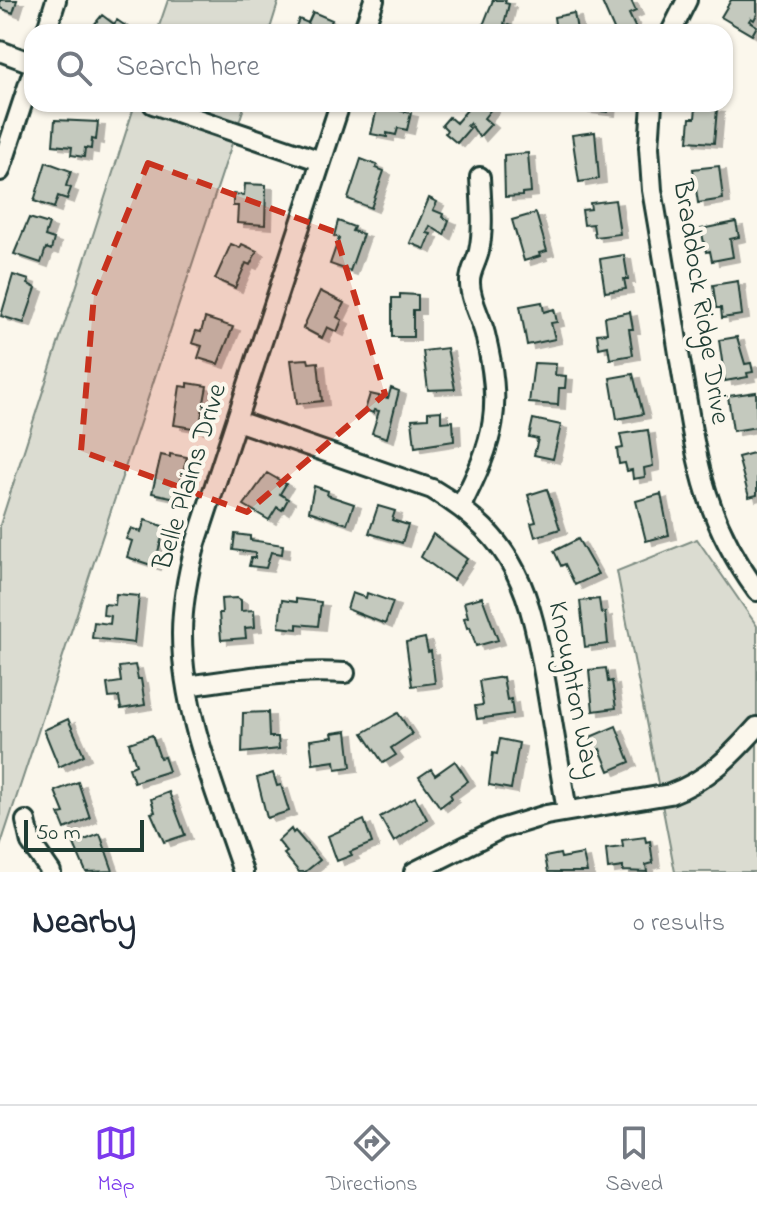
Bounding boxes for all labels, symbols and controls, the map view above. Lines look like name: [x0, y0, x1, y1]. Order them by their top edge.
search box: [24, 24, 733, 112]
icon: search: [52, 46, 96, 90]
text: Search here: [116, 46, 260, 90]
street label: Braddock Ridge Drive: [660, 176, 740, 428]
street label: Belle Plains Drive: [143, 378, 239, 576]
street label: Knoughton Way: [536, 598, 610, 782]
scale bar: [24, 816, 144, 852]
text: 50 m: [36, 818, 81, 850]
text: Nearby: [32, 899, 136, 949]
text: 0 results: [633, 905, 725, 943]
tab: Map: [94, 1121, 138, 1201]
tab: Directions: [326, 1121, 417, 1201]
tab: Saved: [606, 1121, 663, 1201]

